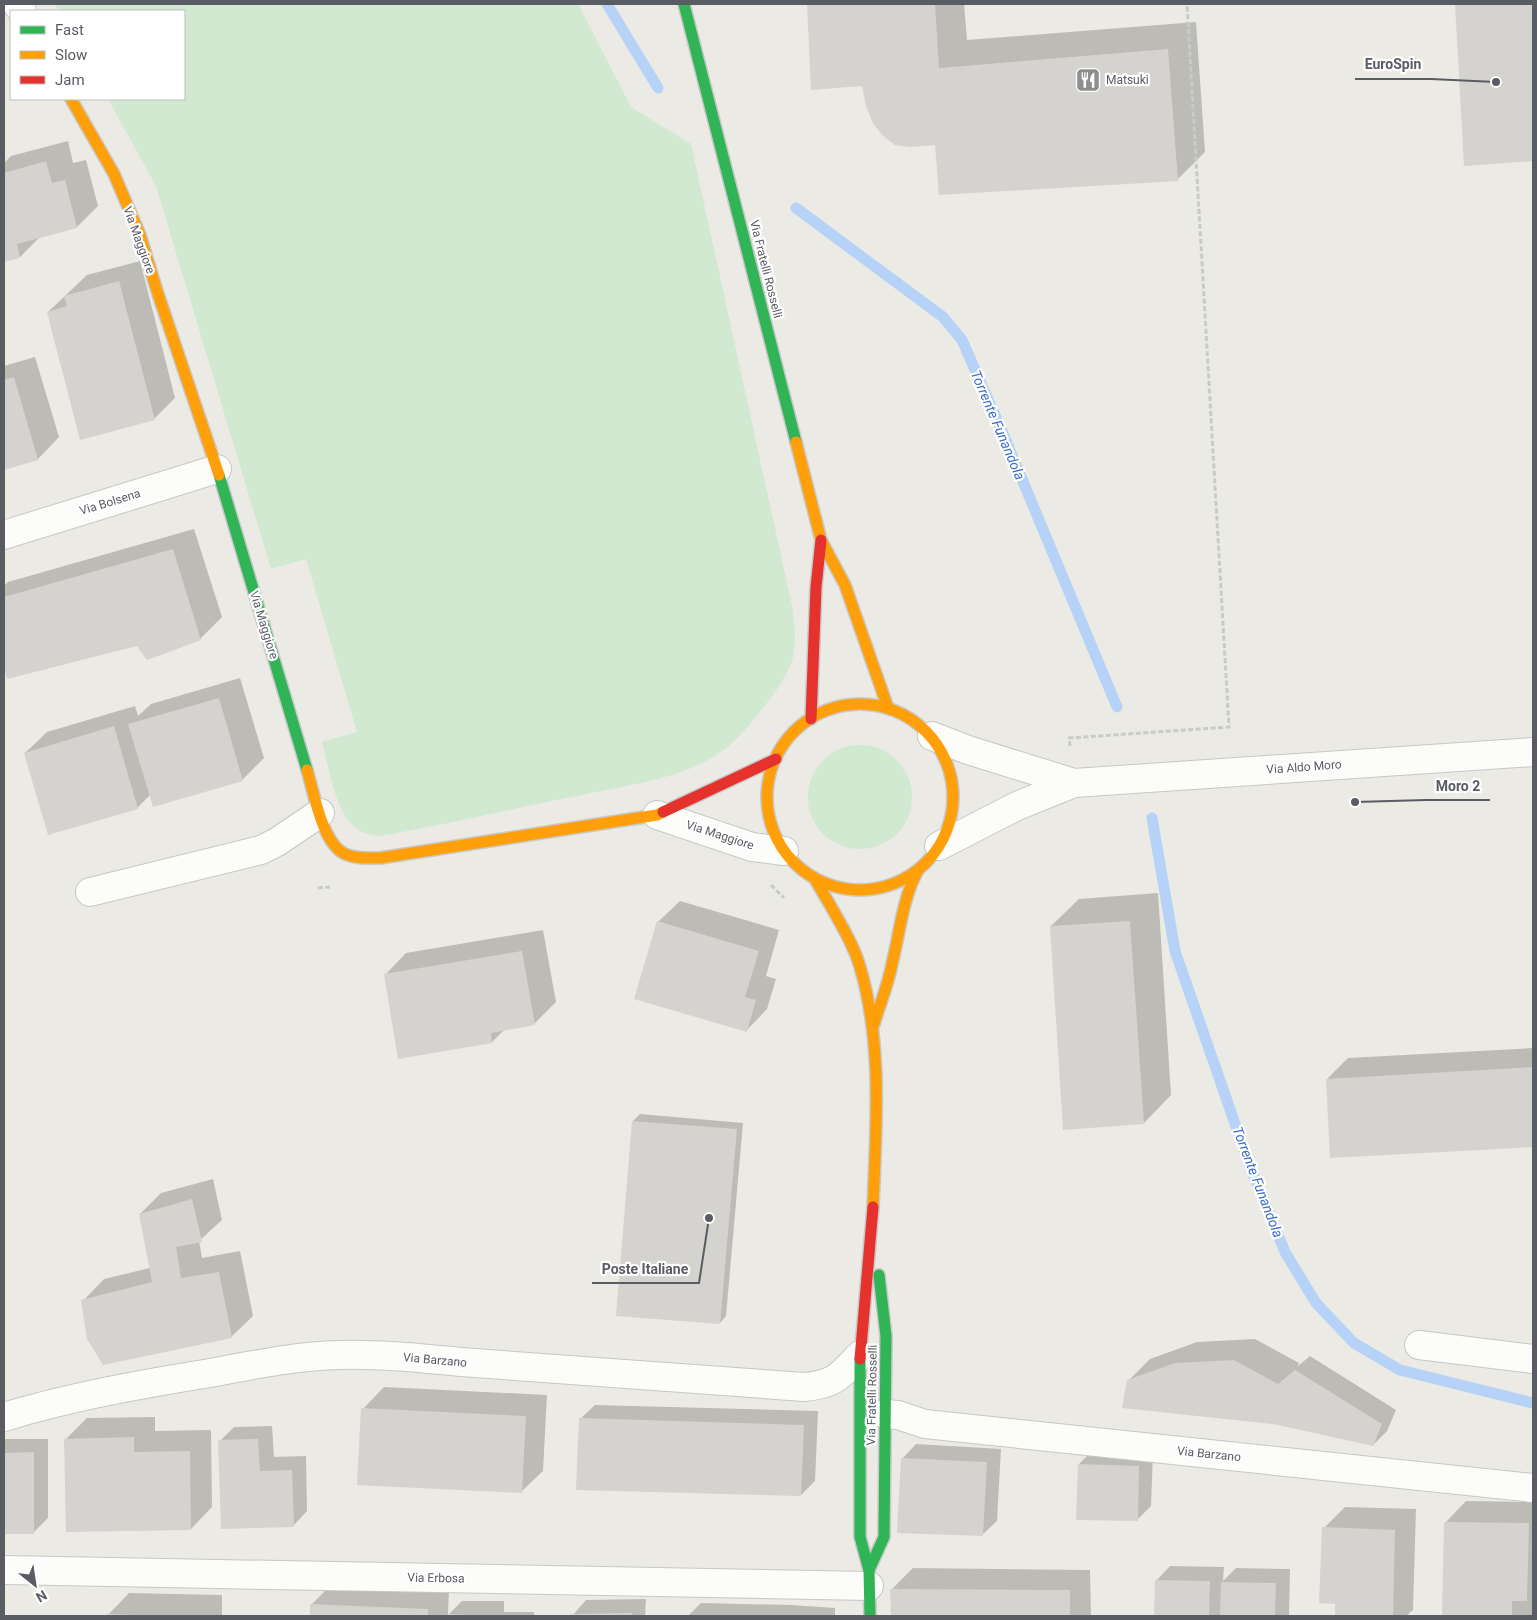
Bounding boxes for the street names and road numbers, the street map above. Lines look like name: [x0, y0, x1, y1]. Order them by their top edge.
street label: Via Maggiore: [120, 204, 158, 276]
street label: Via Fratelli Rosselli: [747, 218, 785, 320]
street label: Via Bolsena: [78, 486, 142, 518]
street label: Via Maggiore: [247, 589, 281, 661]
street label: Via Aldo Moro: [1266, 757, 1342, 777]
street label: Via Maggiore: [684, 817, 756, 853]
street label: Via Fratelli Rosselli: [864, 1344, 880, 1445]
street label: Via Barzano: [402, 1350, 468, 1370]
street label: Via Barzano: [1176, 1444, 1242, 1464]
street label: Via Erbosa: [407, 1571, 465, 1585]

